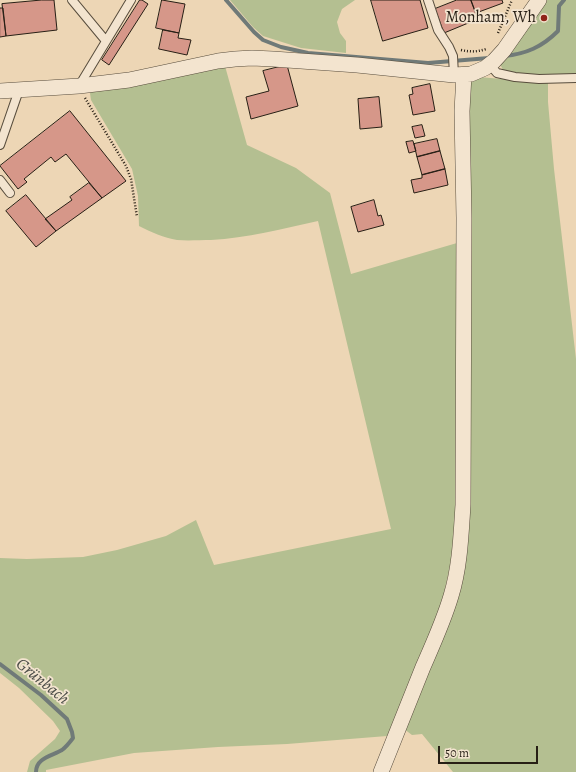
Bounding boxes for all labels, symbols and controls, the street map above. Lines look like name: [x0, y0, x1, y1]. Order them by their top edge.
place label: Monham, Wh: [446, 8, 536, 28]
marker: Monham, Wh: [539, 13, 549, 23]
water label: Grünbach: [11, 654, 73, 710]
scale bar: [440, 738, 540, 764]
text: 50 m: [445, 745, 469, 761]

